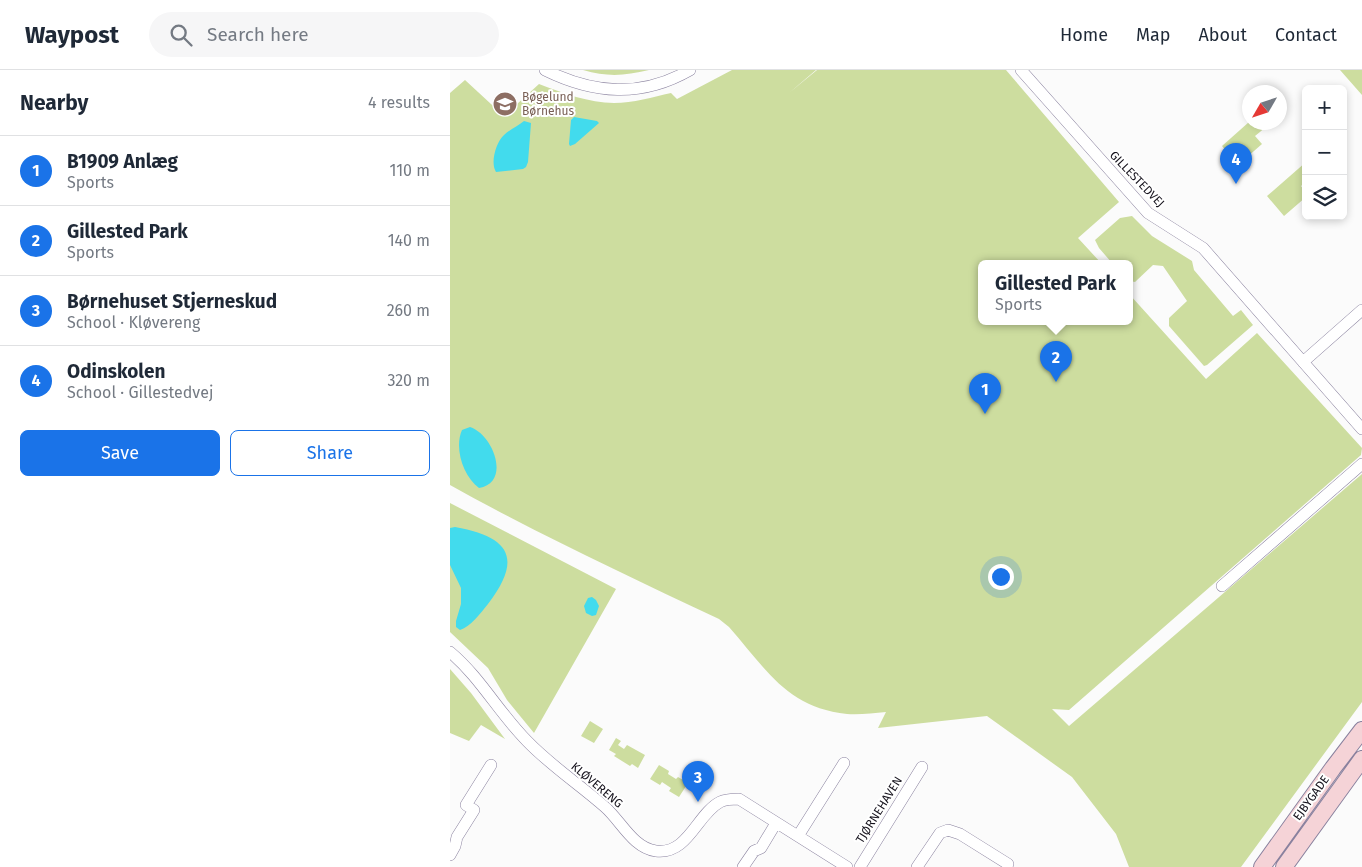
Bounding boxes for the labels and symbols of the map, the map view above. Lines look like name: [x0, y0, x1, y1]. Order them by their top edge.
north arrow: [1242, 85, 1287, 130]
place label: Bøgelund Børnehus: [522, 90, 575, 118]
school or university icon: Bøgelund Børnehus: [492, 91, 518, 117]
pin: 4: [1220, 143, 1252, 184]
street label: GILLESTEDVEJ: [1107, 148, 1167, 210]
pin: 2: [1040, 341, 1072, 382]
pin: 1: [969, 373, 1001, 414]
your location: [988, 564, 1014, 590]
street label: KLØVERENG: [568, 759, 626, 811]
pin: 3: [682, 761, 714, 802]
street label: EJBYGADE: [1290, 773, 1332, 823]
street label: TJØRNEHAVEN: [853, 774, 905, 846]

